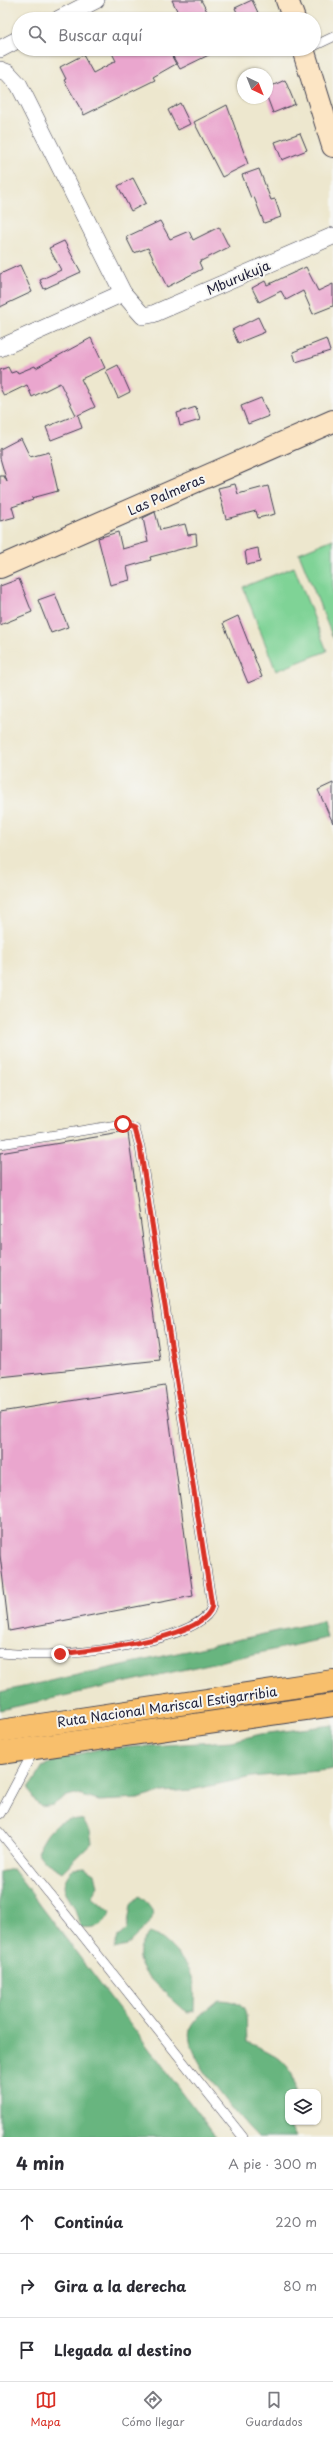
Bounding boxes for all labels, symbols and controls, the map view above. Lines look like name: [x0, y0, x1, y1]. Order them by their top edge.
search box: [12, 12, 321, 56]
icon: search: [26, 23, 48, 45]
text: Buscar aquí: [58, 23, 142, 46]
north arrow: [237, 68, 273, 104]
street label: Mburukuja: [203, 255, 274, 299]
street label: Las Palmeras: [125, 469, 208, 519]
route start: [114, 1115, 132, 1133]
route end: [51, 1645, 69, 1663]
street label: Ruta Nacional Mariscal Estigarribia: [56, 1681, 278, 1731]
map controls: [285, 2089, 321, 2125]
button: layers: [285, 2089, 321, 2125]
text: 4 min: [16, 2150, 64, 2176]
text: A pie · 300 m: [228, 2154, 317, 2173]
text: Continúa: [54, 2210, 123, 2233]
icon: ahead: [16, 2211, 38, 2233]
text: 220 m: [275, 2212, 317, 2231]
text: Gira a la derecha: [54, 2274, 186, 2297]
icon: right: [16, 2275, 38, 2297]
text: 80 m: [283, 2276, 317, 2295]
text: Llegada al destino: [54, 2338, 192, 2361]
icon: arrive: [16, 2339, 38, 2361]
tab: Mapa: [30, 2389, 61, 2430]
tab: Cómo llegar: [122, 2389, 184, 2430]
tab: Guardados: [245, 2389, 303, 2430]

